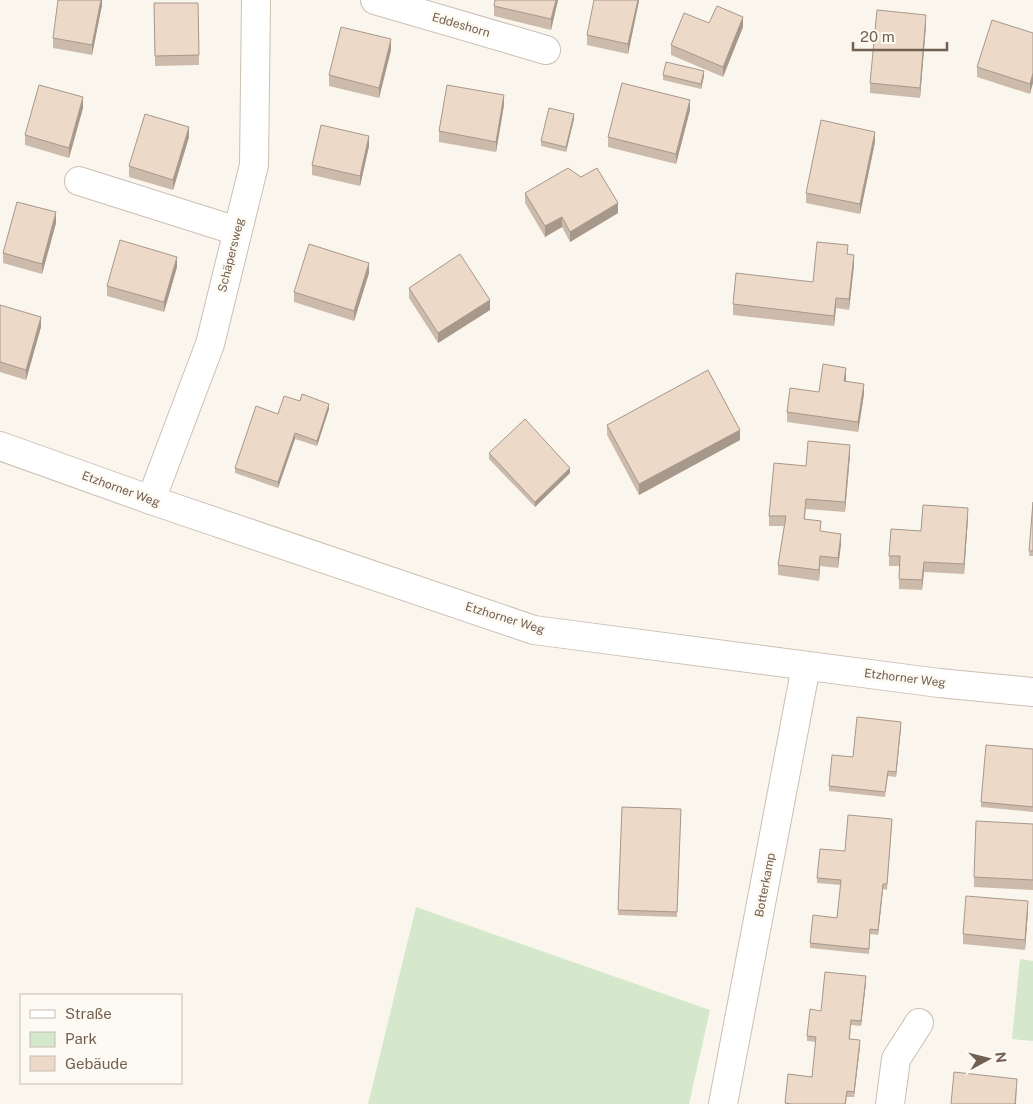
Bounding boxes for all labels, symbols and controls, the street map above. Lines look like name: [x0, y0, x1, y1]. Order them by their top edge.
street label: Eddeshorn: [430, 10, 492, 40]
scale bar: [853, 20, 947, 52]
text: 20 m: [860, 28, 895, 45]
street label: Schäpersweg: [215, 216, 247, 294]
street label: Etzhorner Weg: [80, 468, 162, 510]
street label: Etzhorner Weg: [464, 599, 546, 637]
street label: Etzhorner Weg: [863, 666, 947, 690]
street label: Botterkamp: [752, 852, 778, 918]
legend: [20, 994, 182, 1084]
text: Straße: [65, 1005, 112, 1022]
text: Park: [65, 1030, 97, 1047]
north arrow: [963, 1034, 1013, 1084]
text: N: [992, 1051, 1010, 1064]
text: Gebäude: [65, 1055, 128, 1072]

